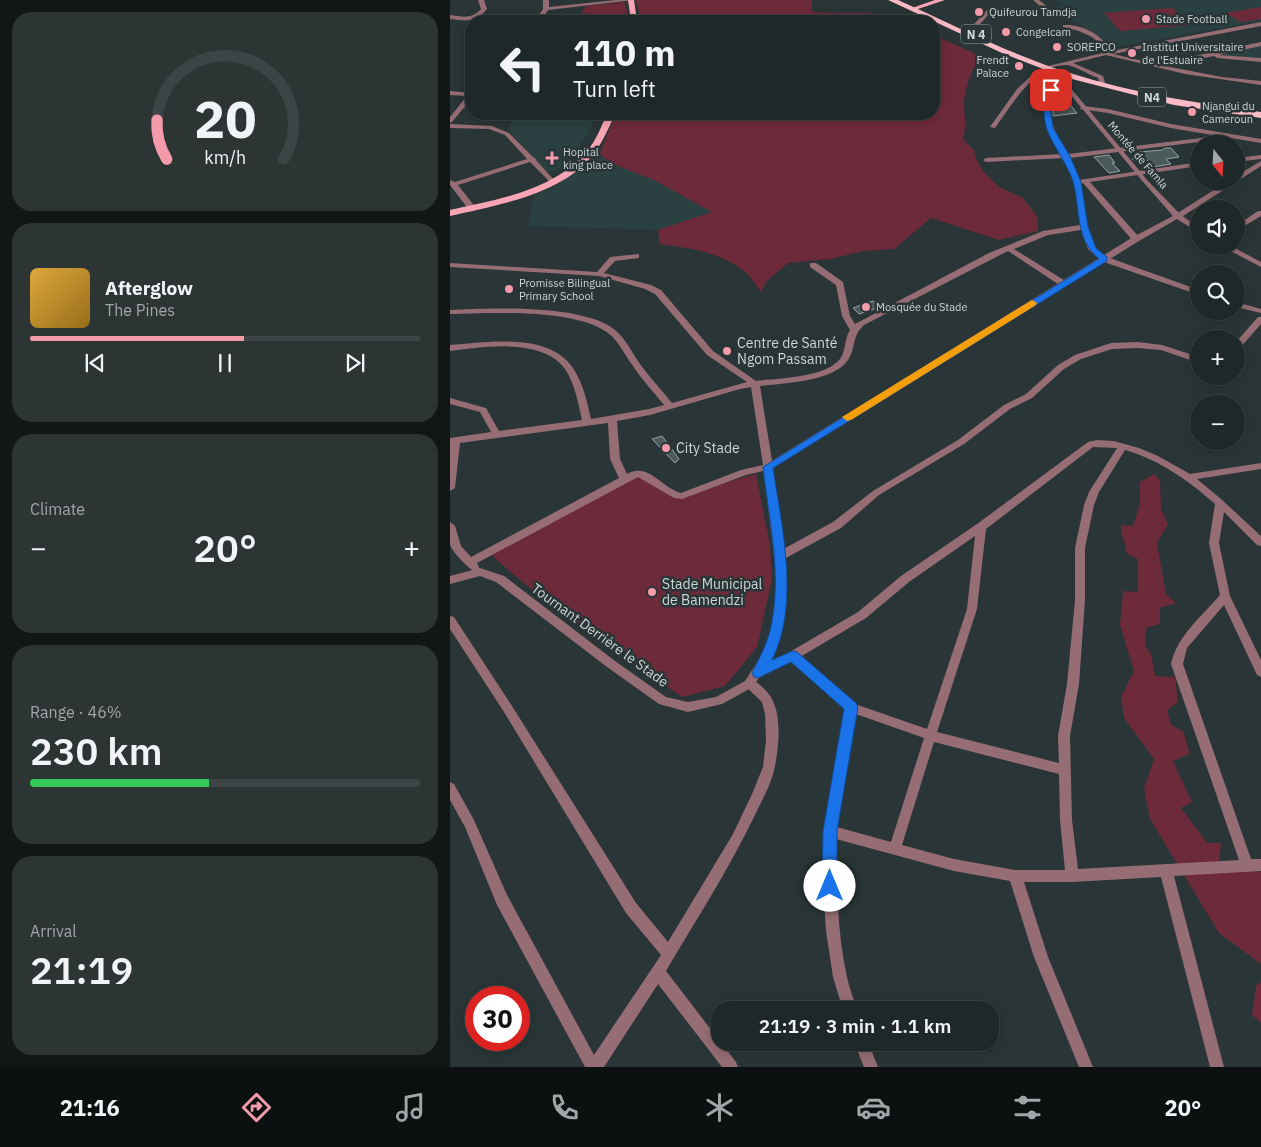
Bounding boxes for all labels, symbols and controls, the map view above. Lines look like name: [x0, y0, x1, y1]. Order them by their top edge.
place label: Quifeurou Tamdja: [989, 5, 1077, 19]
marker: Quifeurou Tamdja: [973, 6, 985, 18]
place label: Stade Football: [1156, 12, 1227, 26]
marker: Stade Football: [1140, 13, 1152, 25]
road number: N 4: [961, 24, 991, 44]
place label: Congelcam: [1016, 25, 1071, 39]
marker: Congelcam: [1000, 26, 1012, 38]
text: 110 m: [573, 30, 676, 76]
icon: left: [490, 35, 555, 100]
place label: SOREPCO: [1067, 40, 1116, 54]
place label: Institut Universitaire de l'Estuaire: [1142, 40, 1244, 67]
marker: SOREPCO: [1051, 41, 1063, 53]
marker: Institut Universitaire de l'Estuaire: [1126, 47, 1138, 59]
place label: Frendt Palace: [976, 53, 1009, 80]
marker: Frendt Palace: [1013, 60, 1025, 72]
pin: [1030, 69, 1072, 111]
text: Turn left: [573, 74, 656, 103]
icon: arrive: [1037, 76, 1065, 104]
text: 20: [194, 85, 256, 152]
road number: N4: [1138, 88, 1166, 106]
place label: Njangui du Cameroun: [1202, 99, 1255, 126]
marker: Njangui du Cameroun: [1186, 106, 1198, 118]
street label: Montée de Famla: [1105, 118, 1171, 192]
north arrow: [1190, 135, 1245, 190]
map controls: [1190, 135, 1245, 450]
place label: Hopital king place: [563, 145, 613, 172]
text: km/h: [204, 146, 246, 169]
marker: Hopital king place: [545, 151, 559, 165]
button: sound: [1190, 200, 1245, 255]
button: search: [1190, 265, 1245, 320]
text: Afterglow: [105, 276, 193, 300]
place label: Promisse Bilingual Primary School: [519, 276, 610, 303]
marker: Promisse Bilingual Primary School: [503, 283, 515, 295]
text: The Pines: [105, 300, 175, 320]
place label: Mosquée du Stade: [876, 300, 968, 314]
marker: Mosquée du Stade: [860, 301, 872, 313]
button: +: [1190, 330, 1245, 385]
place label: Centre de Santé Ngom Passam: [737, 334, 838, 368]
marker: Centre de Santé Ngom Passam: [721, 345, 733, 357]
icon: previous: [81, 349, 109, 377]
icon: pause: [211, 349, 239, 377]
icon: next: [341, 349, 369, 377]
button: −: [1190, 395, 1245, 450]
place label: City Stade: [676, 439, 740, 457]
marker: City Stade: [660, 442, 672, 454]
text: Climate: [30, 499, 85, 519]
text: 20°: [193, 523, 257, 572]
text: −: [30, 529, 47, 566]
text: +: [403, 529, 420, 566]
place label: Stade Municipal de Bamendzi: [662, 575, 763, 609]
street label: Tournant Derrière le Stade: [528, 579, 672, 691]
marker: Stade Municipal de Bamendzi: [646, 586, 658, 598]
text: Range · 46%: [30, 702, 122, 722]
text: 230 km: [30, 726, 162, 775]
position arrow: [803, 859, 855, 911]
text: Arrival: [30, 921, 77, 941]
text: 21:19: [30, 945, 133, 994]
speed limit sign: 30: [465, 986, 530, 1051]
text: 21:19 · 3 min · 1.1 km: [759, 1014, 951, 1038]
icon: directions: [239, 1090, 274, 1125]
icon: music: [393, 1090, 428, 1125]
icon: phone: [547, 1090, 582, 1125]
icon: climate: [702, 1090, 737, 1125]
icon: car: [856, 1090, 891, 1125]
icon: filters: [1010, 1090, 1045, 1125]
text: 21:16: [60, 1093, 120, 1122]
text: 20°: [1165, 1093, 1201, 1122]

